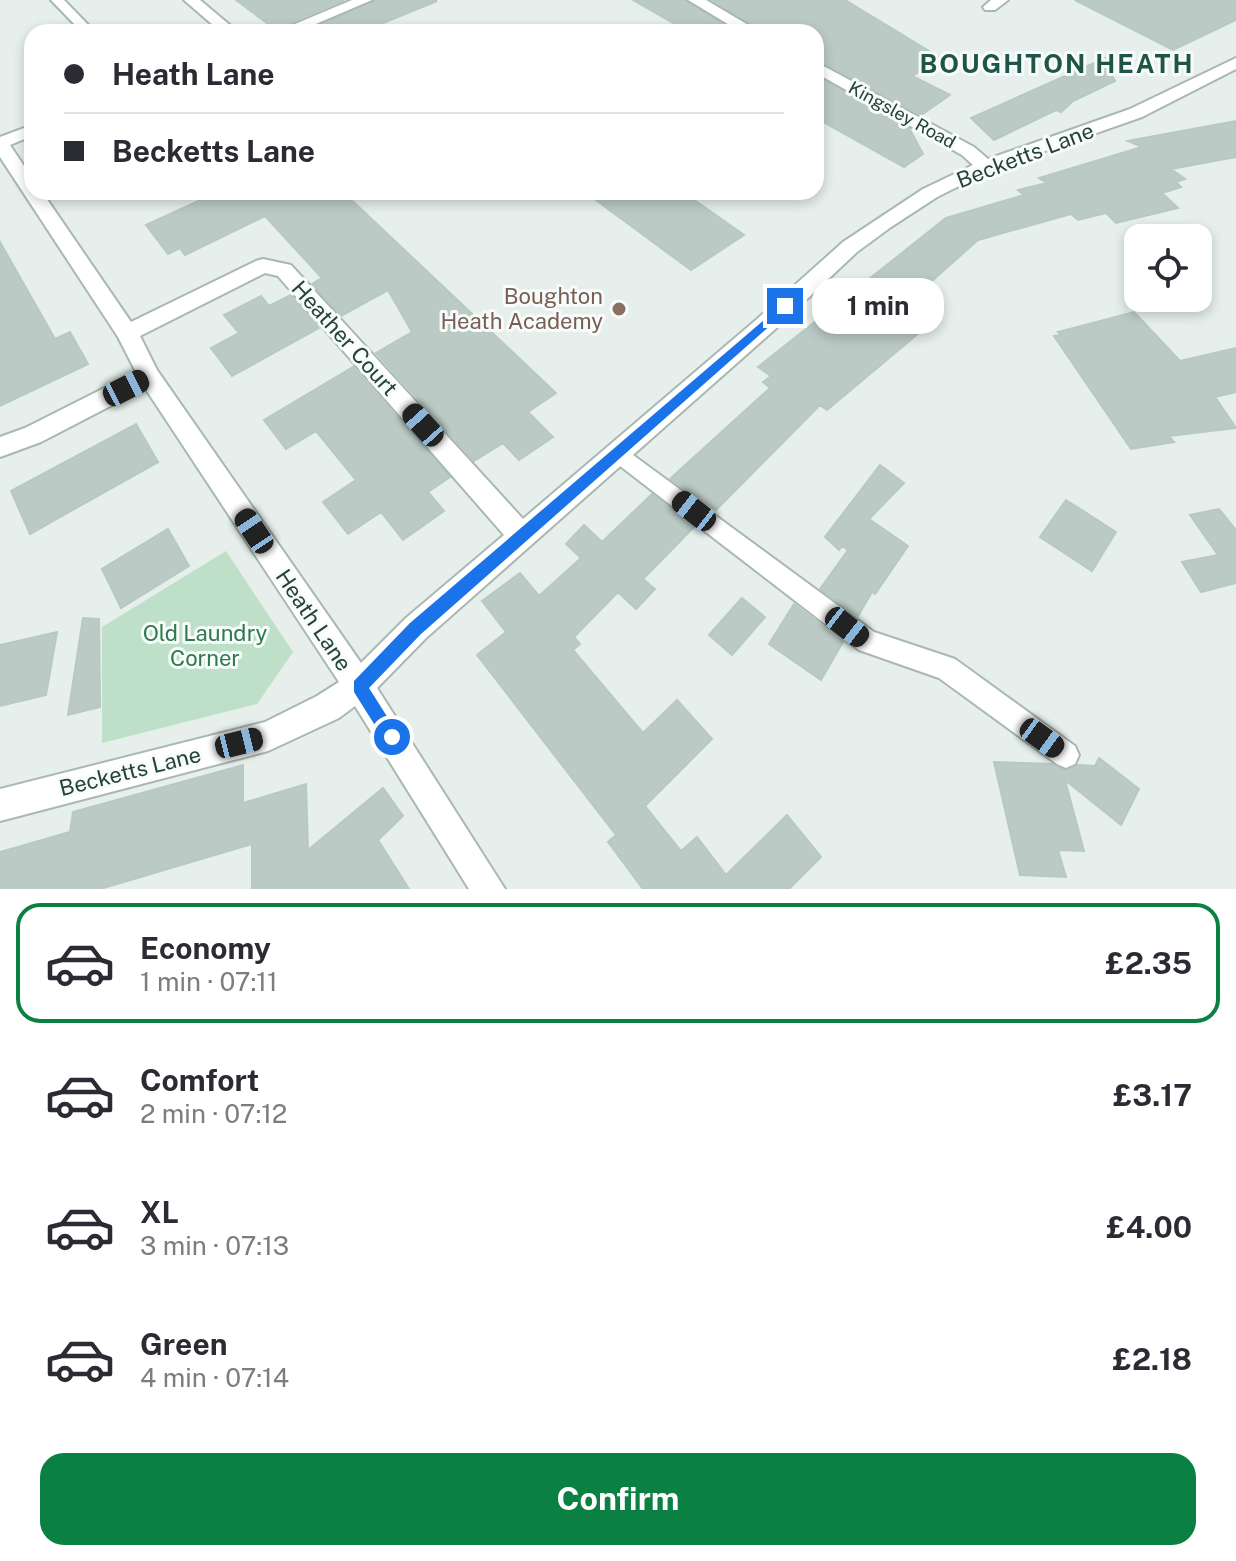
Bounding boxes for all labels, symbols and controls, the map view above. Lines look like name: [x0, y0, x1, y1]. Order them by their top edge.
district label: BOUGHTON HEATH: [919, 48, 1195, 79]
text: Heath Lane: [112, 56, 275, 92]
street label: Kingsley Road: [845, 77, 959, 153]
street label: Becketts Lane: [953, 117, 1097, 193]
text: Becketts Lane: [112, 133, 315, 169]
map controls: [1124, 224, 1212, 312]
button: locate: [1124, 224, 1212, 312]
street label: Heather Court: [287, 275, 403, 401]
callout: 1 min: [813, 278, 945, 334]
place label: Boughton Heath Academy: [440, 283, 603, 334]
route end: [767, 288, 803, 324]
text: 1 min: [847, 290, 909, 321]
marker: Boughton Heath Academy: [610, 300, 628, 318]
car: [99, 366, 153, 410]
car: [398, 399, 448, 451]
car: [668, 487, 720, 535]
car: [231, 504, 277, 558]
street label: Heath Lane: [271, 564, 357, 676]
car: [821, 603, 873, 651]
park label: Old Laundry Corner: [143, 620, 268, 671]
car: [1016, 714, 1068, 762]
route start: [374, 719, 410, 755]
car: [213, 726, 265, 760]
street label: Becketts Lane: [57, 741, 203, 801]
icon: car: [44, 927, 116, 999]
text: Economy: [140, 930, 271, 966]
text: £2.35: [1105, 945, 1192, 981]
text: 1 min · 07:11: [140, 966, 278, 997]
icon: car: [44, 1059, 116, 1131]
text: Comfort: [140, 1062, 259, 1098]
text: £3.17: [1113, 1077, 1192, 1113]
text: 2 min · 07:12: [140, 1098, 287, 1129]
icon: car: [44, 1191, 116, 1263]
text: XL: [140, 1194, 179, 1230]
text: £4.00: [1106, 1209, 1192, 1245]
text: 3 min · 07:13: [140, 1230, 289, 1261]
icon: car: [44, 1323, 116, 1395]
text: Green: [140, 1326, 227, 1362]
text: £2.18: [1112, 1341, 1192, 1377]
text: 4 min · 07:14: [140, 1362, 289, 1393]
button: Confirm: [40, 1453, 1196, 1545]

